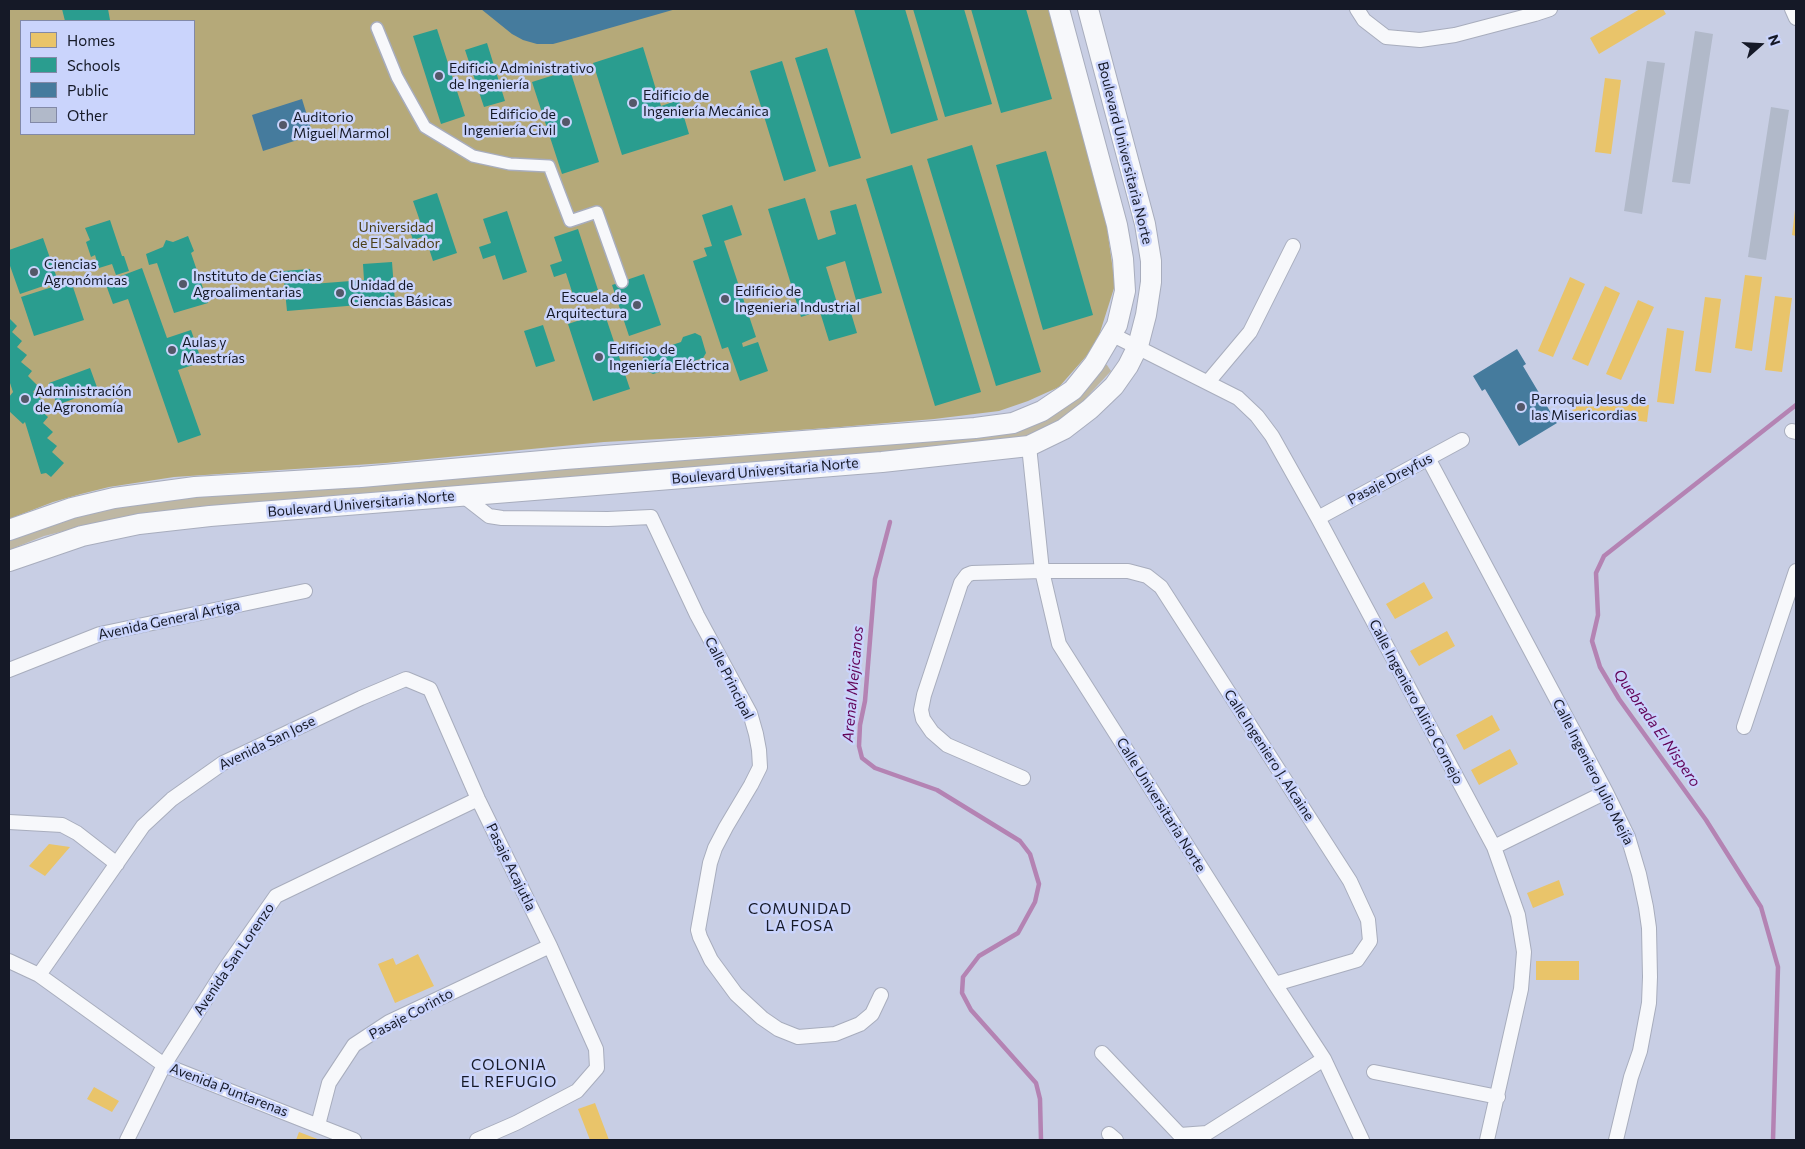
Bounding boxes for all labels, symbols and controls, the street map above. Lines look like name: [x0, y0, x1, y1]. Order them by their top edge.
legend: [20, 20, 195, 135]
north arrow: [1735, 20, 1785, 70]
text: Homes: [67, 31, 115, 49]
text: N: [1765, 32, 1784, 48]
text: Schools: [67, 56, 120, 74]
place label: Edificio Administrativo de Ingeniería: [449, 60, 594, 92]
street label: Boulevard Universitaria Norte: [1094, 60, 1156, 246]
marker: Edificio Administrativo de Ingeniería: [433, 70, 445, 82]
text: Public: [67, 81, 109, 99]
place label: Edificio de Ingeniería Mecánica: [643, 87, 769, 120]
marker: Edificio de Ingeniería Mecánica: [627, 97, 639, 109]
text: Other: [67, 106, 108, 124]
place label: Edificio de Ingeniería Civil: [464, 106, 556, 138]
place label: Auditorio Miguel Marmol: [293, 109, 389, 142]
marker: Edificio de Ingeniería Civil: [560, 116, 572, 128]
marker: Auditorio Miguel Marmol: [277, 119, 289, 131]
park label: Universidad de El Salvador: [352, 219, 440, 252]
place label: Ciencias Agronómicas: [44, 256, 127, 288]
marker: Ciencias Agronómicas: [28, 266, 40, 278]
place label: Instituto de Ciencias Agroalimentarias: [193, 268, 322, 300]
place label: Unidad de Ciencias Básicas: [350, 277, 452, 310]
marker: Instituto de Ciencias Agroalimentarias: [177, 278, 189, 290]
place label: Edificio de Ingenieria Industrial: [735, 283, 860, 316]
marker: Unidad de Ciencias Básicas: [334, 287, 346, 299]
place label: Escuela de Arquitectura: [546, 289, 627, 322]
marker: Edificio de Ingenieria Industrial: [719, 293, 731, 305]
marker: Escuela de Arquitectura: [631, 299, 643, 311]
place label: Aulas y Maestrías: [182, 334, 245, 367]
place label: Edificio de Ingeniería Eléctrica: [609, 341, 729, 374]
marker: Aulas y Maestrías: [166, 344, 178, 356]
marker: Edificio de Ingeniería Eléctrica: [593, 351, 605, 363]
place label: Administración de Agronomía: [35, 383, 132, 416]
place label: Parroquia Jesus de las Misericordias: [1531, 391, 1646, 424]
marker: Administración de Agronomía: [19, 393, 31, 405]
marker: Parroquia Jesus de las Misericordias: [1515, 401, 1527, 413]
street label: Pasaje Dreyfus: [1345, 450, 1435, 508]
street label: Boulevard Universitaria Norte: [671, 454, 859, 488]
street label: Boulevard Universitaria Norte: [267, 487, 455, 521]
street label: Avenida General Artiga: [97, 597, 241, 643]
street label: Calle Ingeniero Alirio Cornejo: [1365, 617, 1467, 787]
water label: Arenal Mejicanos: [839, 625, 867, 743]
street label: Calle Principal: [701, 634, 757, 722]
water label: Quebrada El Nispero: [1610, 666, 1704, 790]
street label: Calle Ingeniero J. Alcaine: [1220, 686, 1318, 824]
street label: Calle Ingeniero Julio Mejía: [1549, 696, 1637, 848]
street label: Avenida San Jose: [216, 712, 318, 774]
street label: Calle Universitaria Norte: [1113, 735, 1209, 875]
street label: Pasaje Acajutla: [483, 821, 539, 913]
street label: Avenida San Lorenzo: [190, 900, 278, 1018]
district label: COMUNIDAD LA FOSA: [747, 900, 853, 935]
street label: Pasaje Corinto: [366, 985, 456, 1043]
district label: COLONIA EL REFUGIO: [460, 1056, 558, 1091]
street label: Avenida Puntarenas: [168, 1060, 290, 1120]

